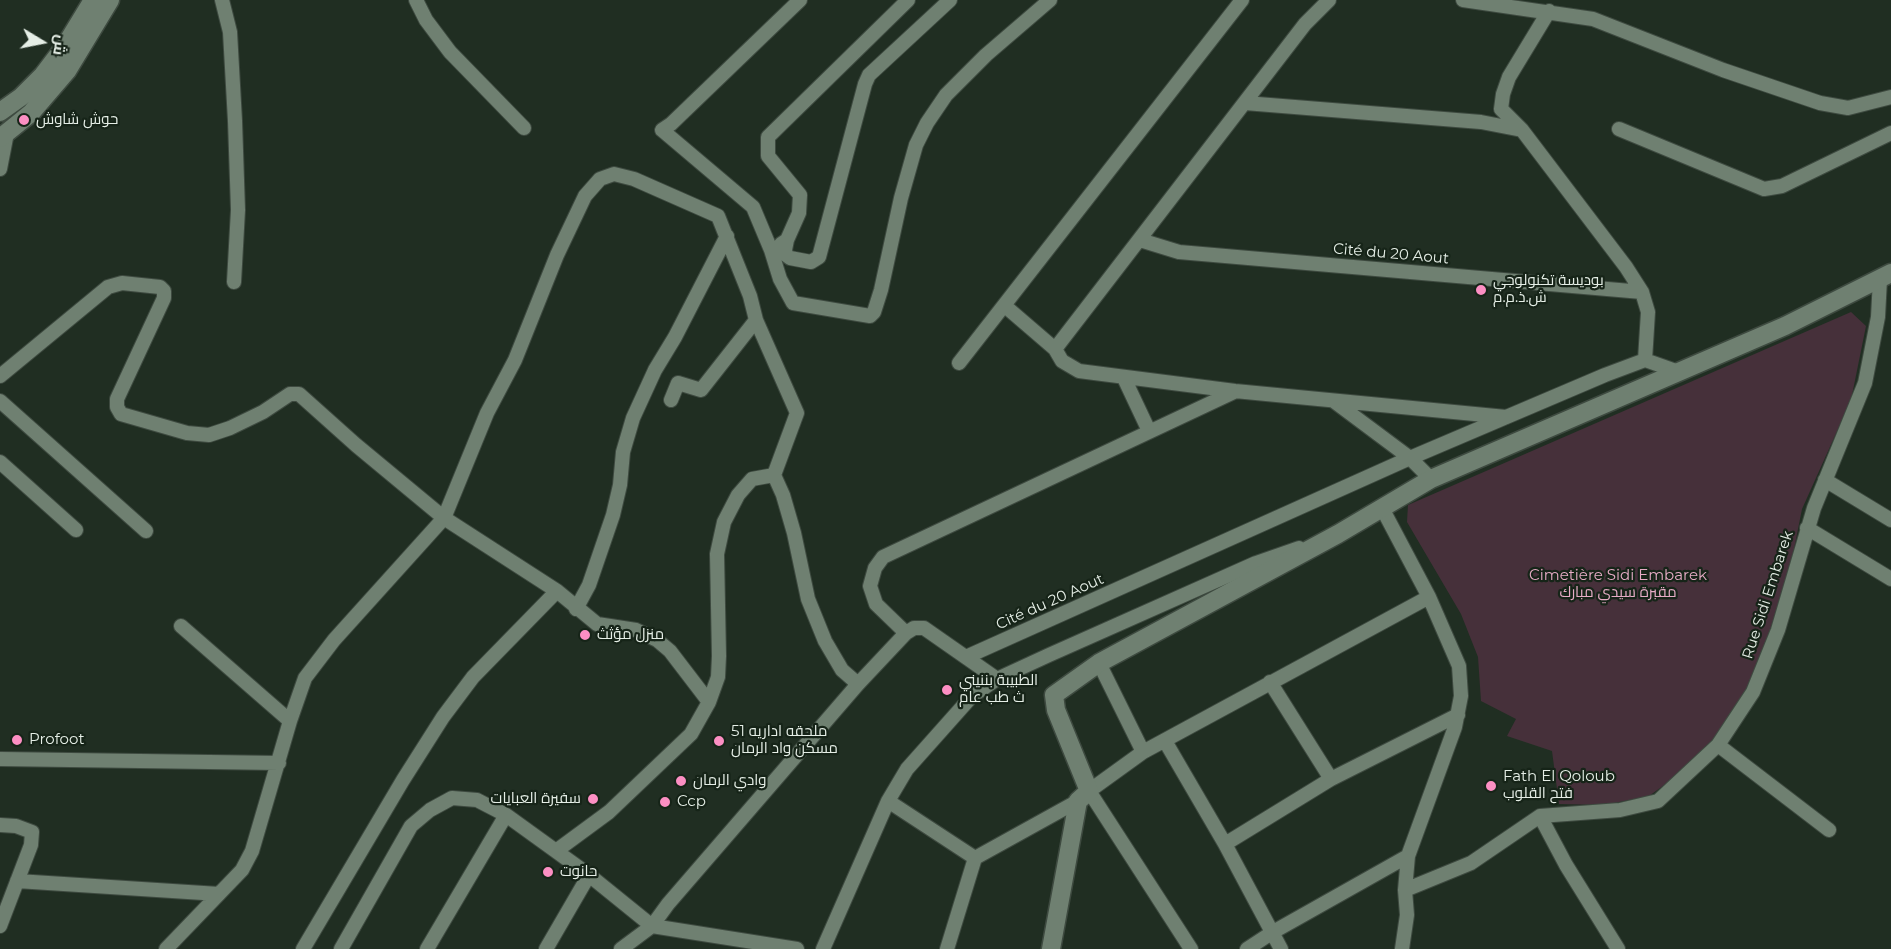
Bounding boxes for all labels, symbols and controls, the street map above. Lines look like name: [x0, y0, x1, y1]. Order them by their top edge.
north arrow: [12, 12, 72, 72]
text: ش: [49, 33, 71, 57]
place label: حوش شاوش: [36, 111, 118, 129]
marker: حوش شاوش: [17, 113, 31, 127]
street label: Cité du 20 Aout: [1332, 240, 1450, 268]
place label: بوديسة تكنولوجي ش.ذ.م.م: [1493, 272, 1604, 307]
marker: بوديسة تكنولوجي ش.ذ.م.م: [1474, 283, 1488, 297]
street label: Rue Sidi Embarek: [1739, 528, 1797, 662]
park label: Cimetière Sidi Embarek مقبرة سيدي مبارك: [1529, 567, 1707, 602]
street label: Cité du 20 Aout: [993, 570, 1107, 634]
place label: منزل مؤثث: [597, 626, 664, 644]
marker: منزل مؤثث: [578, 628, 592, 642]
place label: الطبيبة بننيني ث طب عام: [959, 672, 1038, 707]
marker: الطبيبة بننيني ث طب عام: [940, 683, 954, 697]
place label: ملحقه اداريه 51 مسكن واد الرمان: [731, 723, 838, 758]
place label: Profoot: [29, 731, 85, 749]
marker: Profoot: [10, 733, 24, 747]
marker: ملحقه اداريه 51 مسكن واد الرمان: [712, 734, 726, 748]
place label: Fath El Qoloub فتح القلوب: [1503, 768, 1615, 803]
place label: وادي الرمان: [693, 772, 767, 790]
marker: وادي الرمان: [674, 774, 688, 788]
marker: Fath El Qoloub فتح القلوب: [1484, 779, 1498, 793]
place label: سفيرة العبايات: [491, 790, 581, 808]
marker: سفيرة العبايات: [586, 792, 600, 806]
place label: Ccp: [677, 793, 706, 811]
marker: Ccp: [658, 795, 672, 809]
place label: حانوت: [560, 863, 597, 881]
marker: حانوت: [541, 865, 555, 879]

